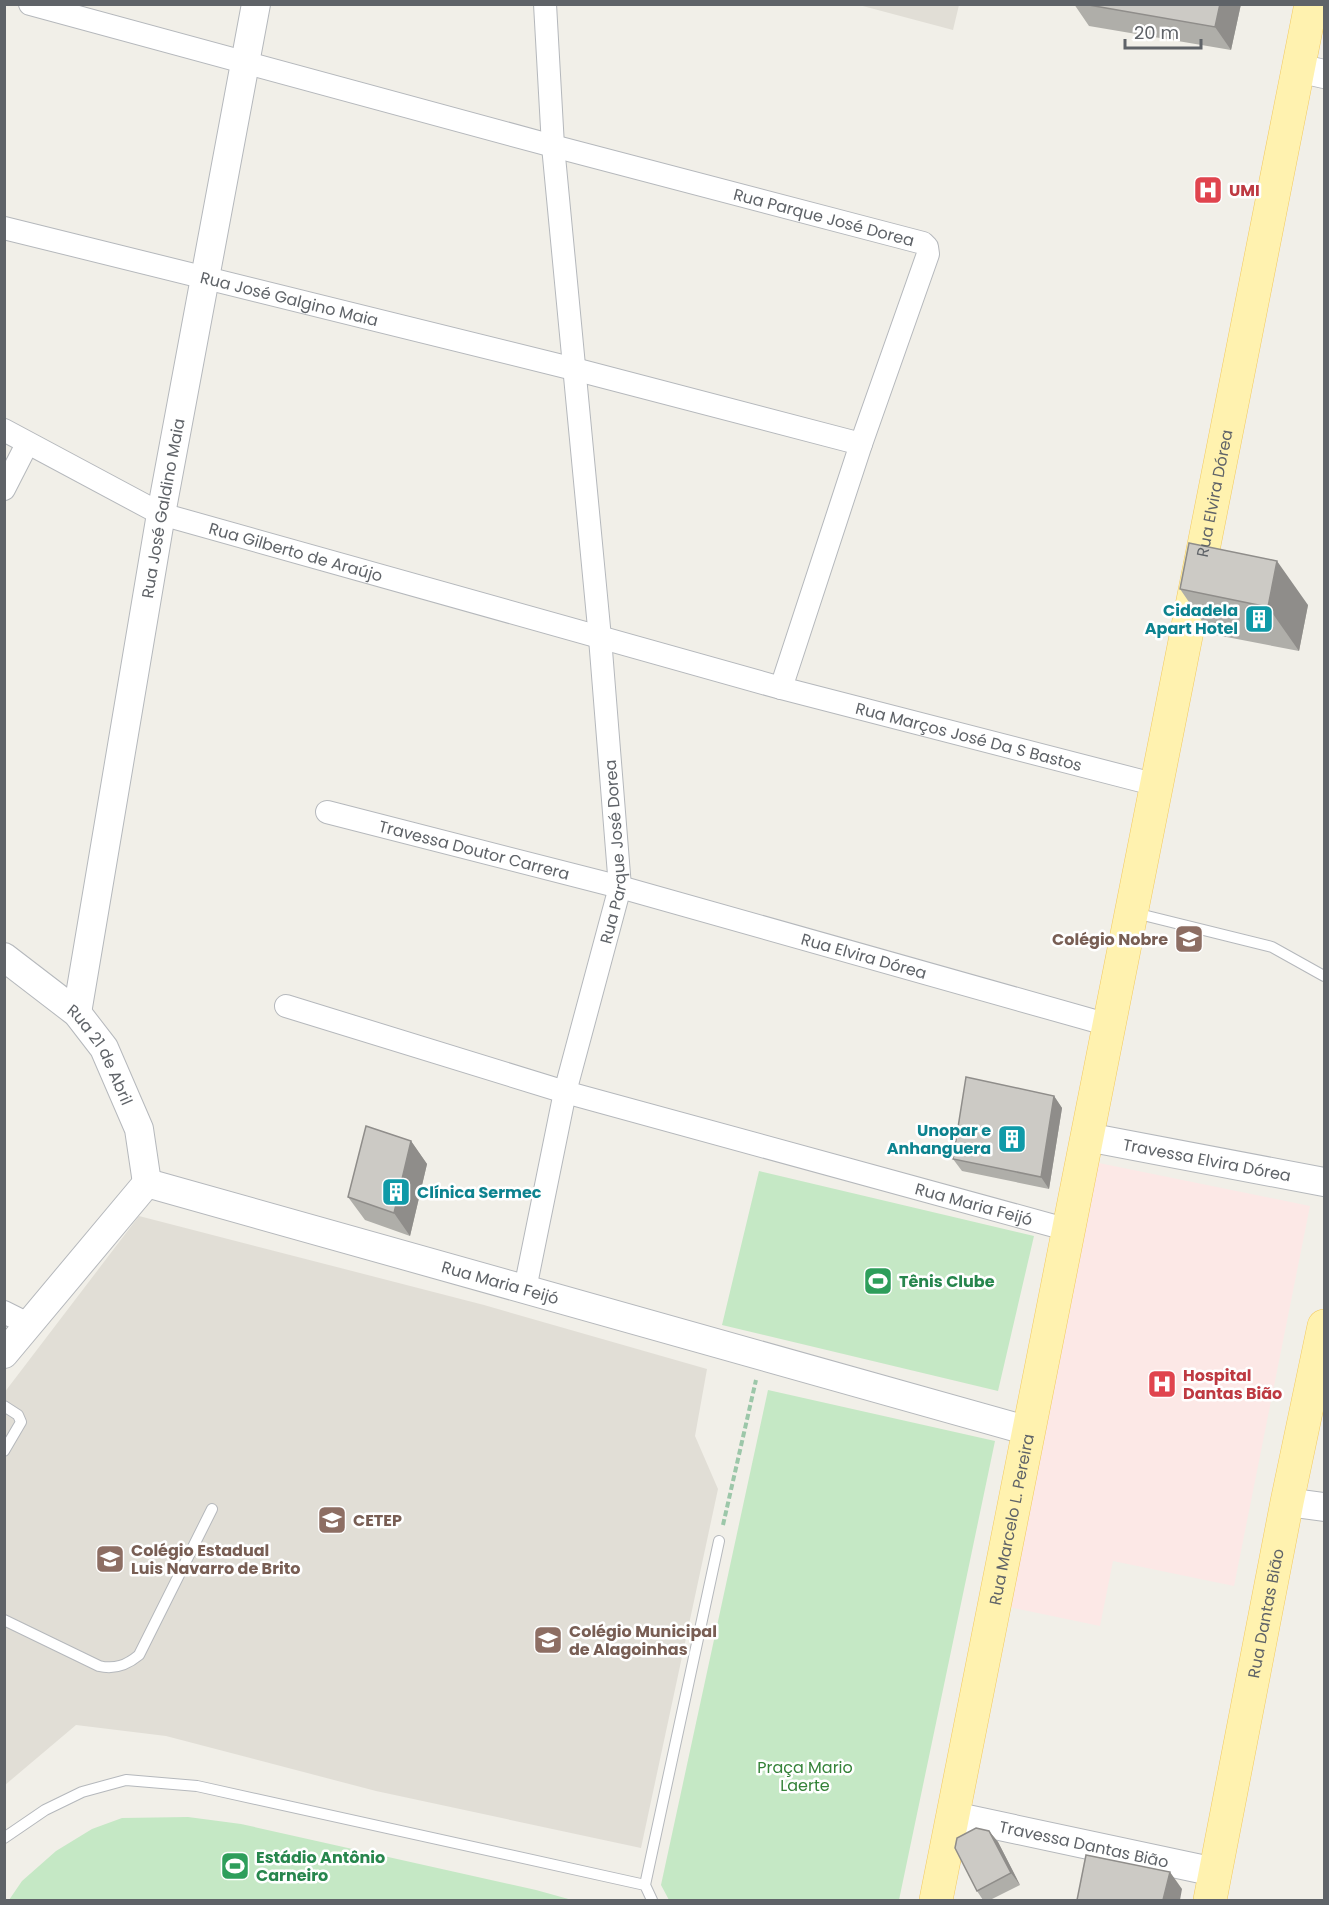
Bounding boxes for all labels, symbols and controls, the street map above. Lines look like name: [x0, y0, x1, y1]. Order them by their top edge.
scale bar: [1125, 12, 1202, 50]
text: 20 m: [1134, 20, 1179, 45]
hospital icon: UMI: [1192, 174, 1224, 206]
place label: UMI: [1229, 179, 1260, 202]
street label: Rua Parque José Dorea: [731, 183, 917, 252]
street label: Rua José Galgino Maia: [198, 266, 381, 332]
street label: Rua José Galdino Maia: [136, 416, 191, 600]
street label: Rua Elvira Dórea: [1191, 428, 1239, 559]
street label: Rua Gilberto de Araújo: [206, 517, 385, 588]
place label: Cidadela Apart Hotel: [1145, 599, 1238, 640]
building icon: Cidadela Apart Hotel: [1243, 603, 1275, 635]
street label: Rua Marços José Da S Bastos: [853, 697, 1084, 777]
street label: Rua Parque José Dorea: [594, 759, 632, 946]
street label: Travessa Doutor Carrera: [376, 815, 572, 886]
school or university icon: Colégio Nobre: [1173, 923, 1205, 955]
street label: Rua Elvira Dórea: [798, 928, 929, 985]
place label: Colégio Nobre: [1052, 928, 1168, 951]
street label: Rua 21 de Abril: [62, 999, 138, 1109]
place label: Unopar e Anhanguera: [887, 1119, 991, 1160]
building icon: Unopar e Anhanguera: [996, 1123, 1028, 1155]
street label: Travessa Elvira Dórea: [1121, 1133, 1293, 1187]
building icon: Clínica Sermec: [380, 1176, 412, 1208]
street label: Rua Maria Feijó: [913, 1177, 1035, 1232]
place label: Clínica Sermec: [417, 1181, 542, 1204]
street label: Rua Maria Feijó: [439, 1255, 562, 1310]
sports icon: Tênis Clube: [862, 1265, 894, 1297]
place label: Tênis Clube: [899, 1270, 995, 1293]
place label: Hospital Dantas Bião: [1183, 1364, 1282, 1405]
hospital icon: Hospital Dantas Bião: [1146, 1368, 1178, 1400]
street label: Rua Marcelo L. Pereira: [984, 1432, 1040, 1607]
school or university icon: CETEP: [316, 1504, 348, 1536]
place label: CETEP: [353, 1509, 402, 1532]
place label: Colégio Estadual Luis Navarro de Brito: [131, 1539, 300, 1580]
school or university icon: Colégio Estadual Luis Navarro de Brito: [94, 1543, 126, 1575]
street label: Rua Dantas Bião: [1242, 1547, 1290, 1680]
place label: Colégio Municipal de Alagoinhas: [569, 1620, 717, 1661]
school or university icon: Colégio Municipal de Alagoinhas: [532, 1624, 564, 1656]
park label: Praça Mario Laerte: [757, 1756, 853, 1797]
street label: Travessa Dantas Bião: [997, 1815, 1171, 1874]
place label: Estádio Antônio Carneiro: [256, 1846, 385, 1887]
sports icon: Estádio Antônio Carneiro: [219, 1850, 251, 1882]

